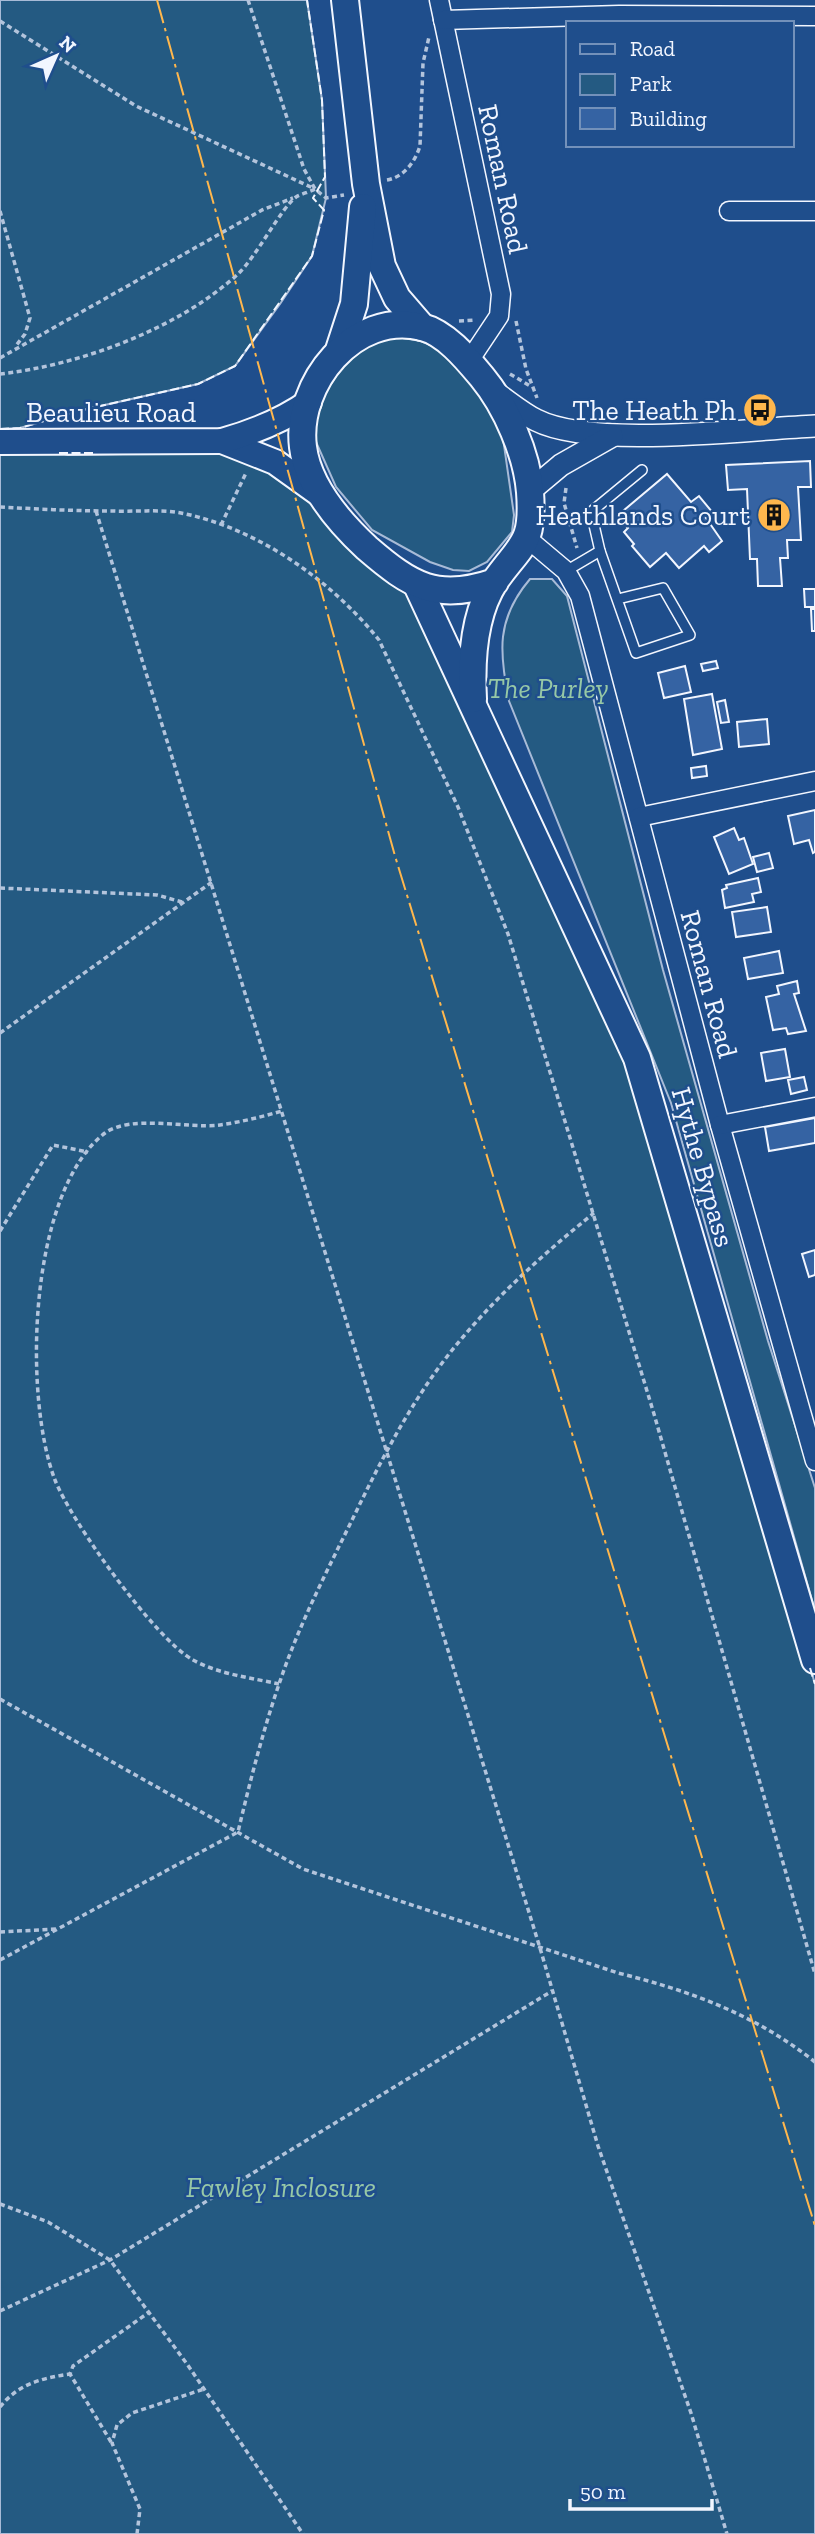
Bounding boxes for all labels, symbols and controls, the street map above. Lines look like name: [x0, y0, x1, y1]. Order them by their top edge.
north arrow: [21, 21, 91, 91]
legend: [566, 21, 794, 147]
text: N: [54, 31, 81, 58]
text: Road: [630, 36, 676, 61]
text: Park: [630, 71, 672, 96]
street label: Roman Road: [471, 101, 535, 257]
text: Building: [630, 106, 707, 131]
bus stop icon: The Heath Ph: [741, 391, 779, 429]
place label: The Heath Ph: [572, 394, 736, 427]
street label: Beaulieu Road: [26, 396, 196, 429]
building icon: Heathlands Court: [755, 496, 793, 534]
place label: Heathlands Court: [535, 499, 751, 532]
park label: The Purley: [487, 672, 609, 705]
street label: Roman Road: [673, 907, 745, 1061]
street label: Hythe Bypass: [664, 1083, 742, 1251]
park label: Fawley Inclosure: [186, 2171, 376, 2204]
scale bar: [570, 2468, 712, 2512]
text: 50 m: [580, 2479, 626, 2504]

